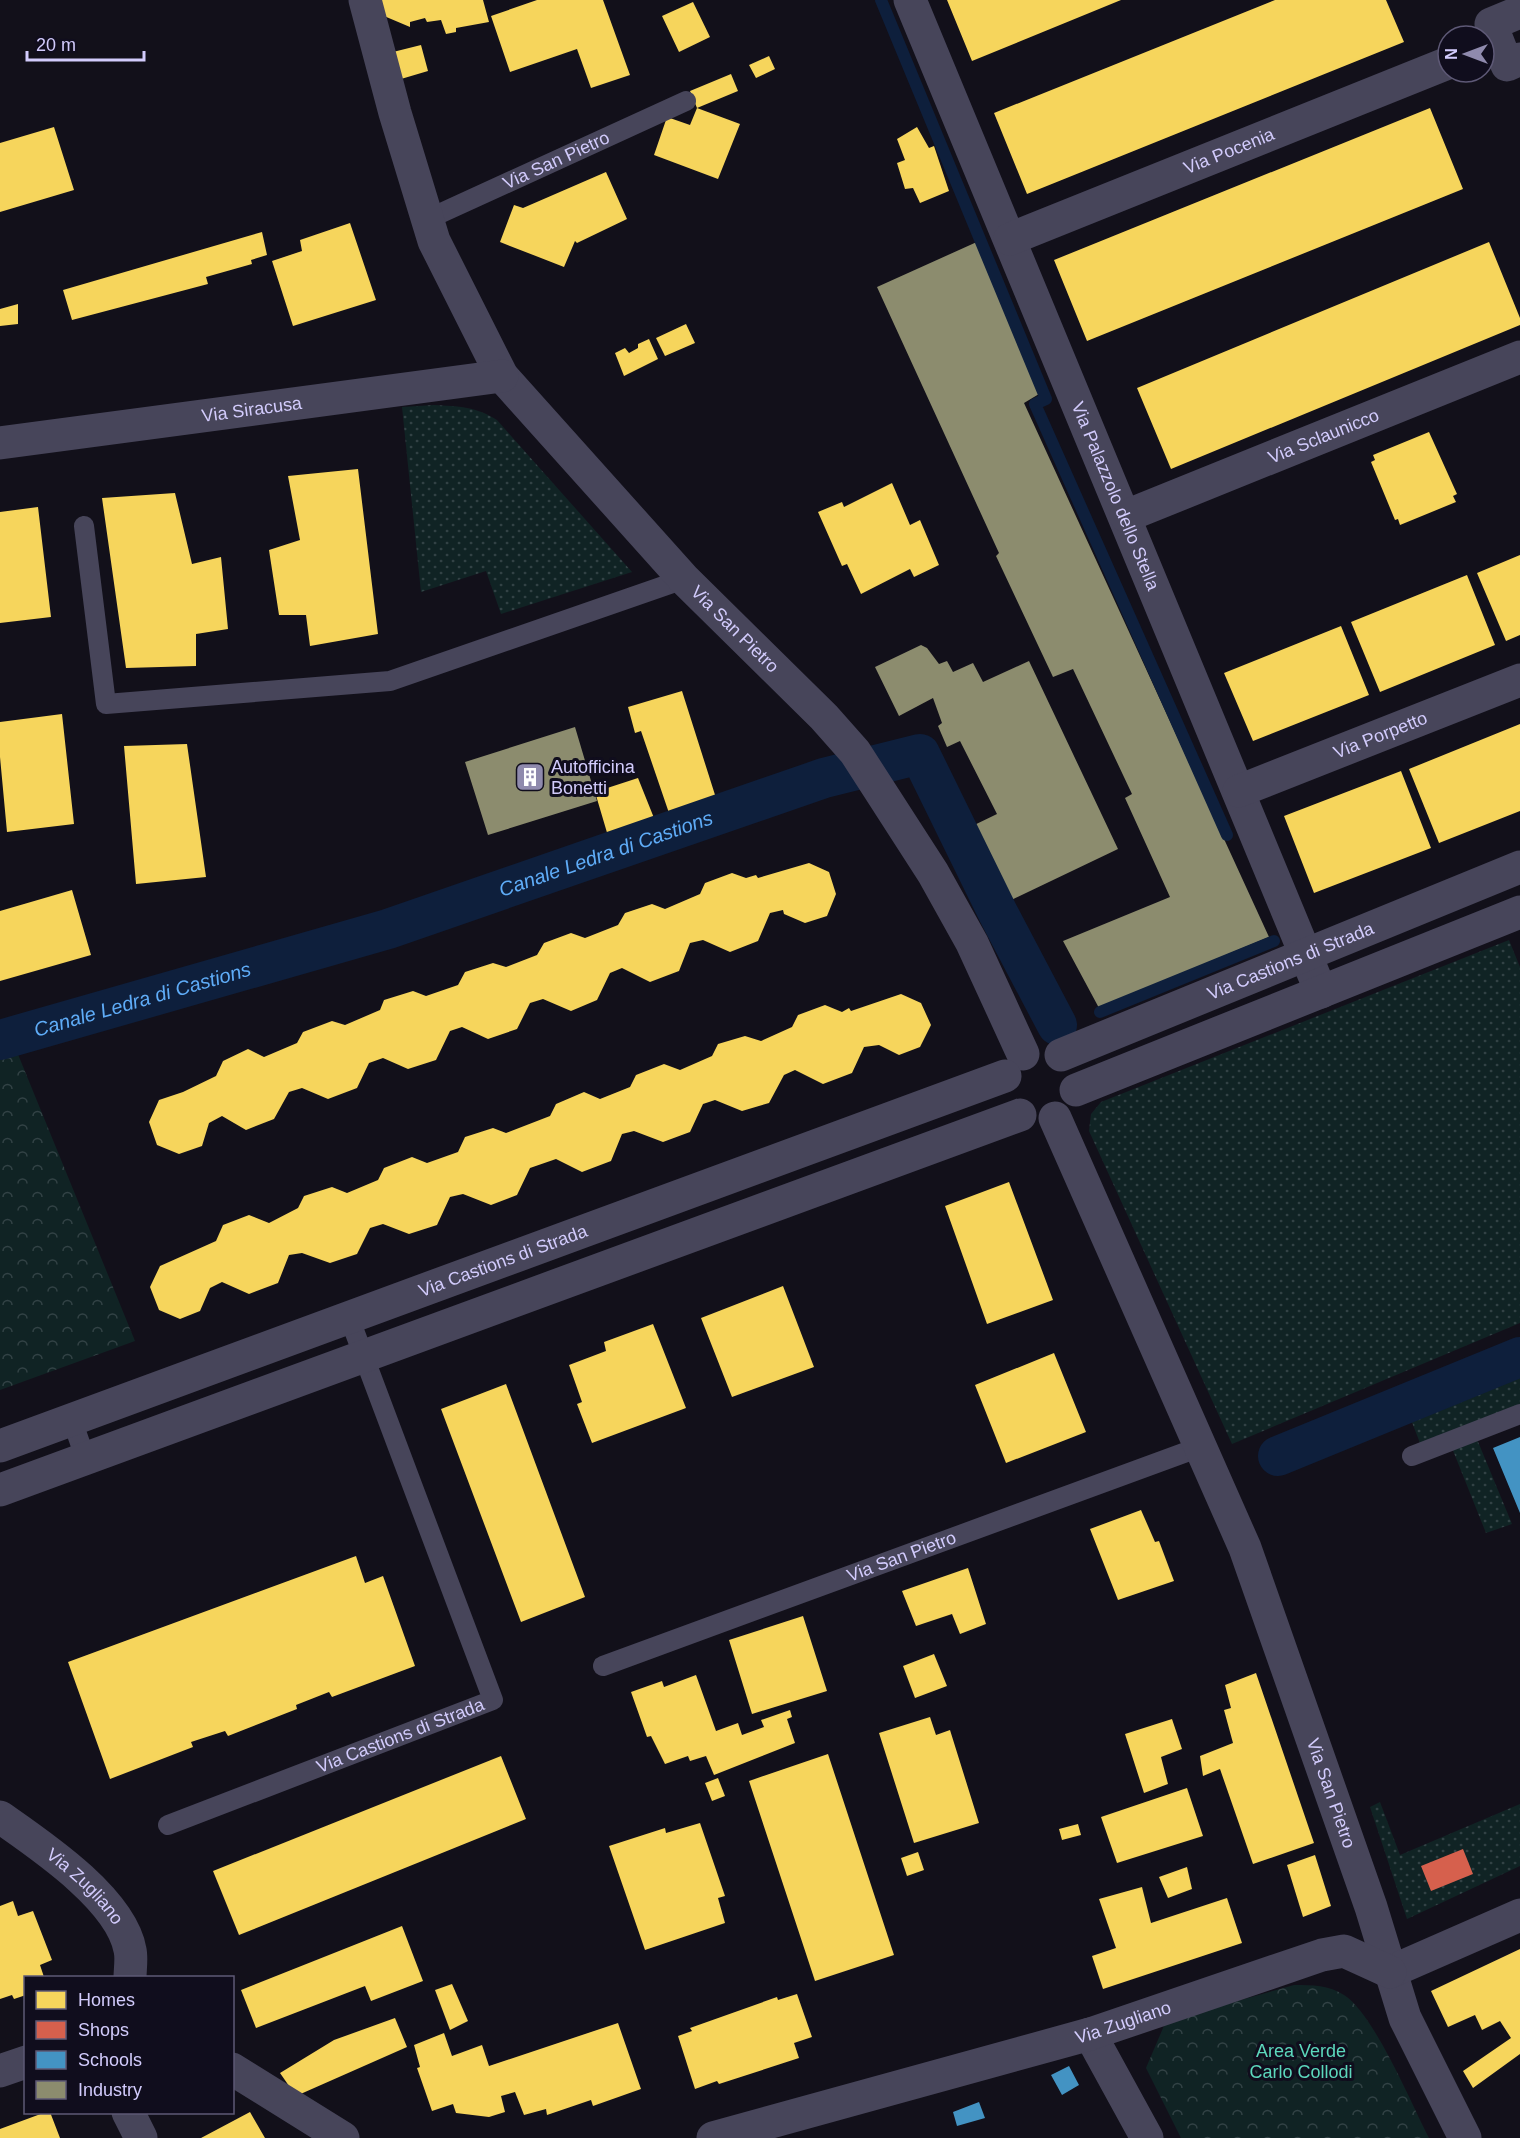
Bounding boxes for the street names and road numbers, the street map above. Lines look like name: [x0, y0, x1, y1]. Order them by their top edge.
street label: Via Pocenia: [1181, 124, 1278, 178]
street label: Via San Pietro: [500, 127, 613, 193]
street label: Via Siracusa: [200, 393, 304, 426]
street label: Via Palazzolo dello Stella: [1068, 399, 1164, 594]
street label: Via Sclaunicco: [1265, 405, 1382, 468]
street label: Via San Pietro: [687, 582, 783, 677]
street label: Via Porpetto: [1331, 708, 1430, 763]
street label: Via Castions di Strada: [1204, 918, 1378, 1004]
street label: Via Castions di Strada: [416, 1220, 591, 1301]
street label: Via San Pietro: [844, 1527, 959, 1586]
street label: Via Castions di Strada: [314, 1694, 488, 1777]
street label: Via San Pietro: [1303, 1736, 1360, 1851]
street label: Via Zugliano: [43, 1844, 127, 1928]
street label: Via Zugliano: [1073, 1997, 1174, 2048]

